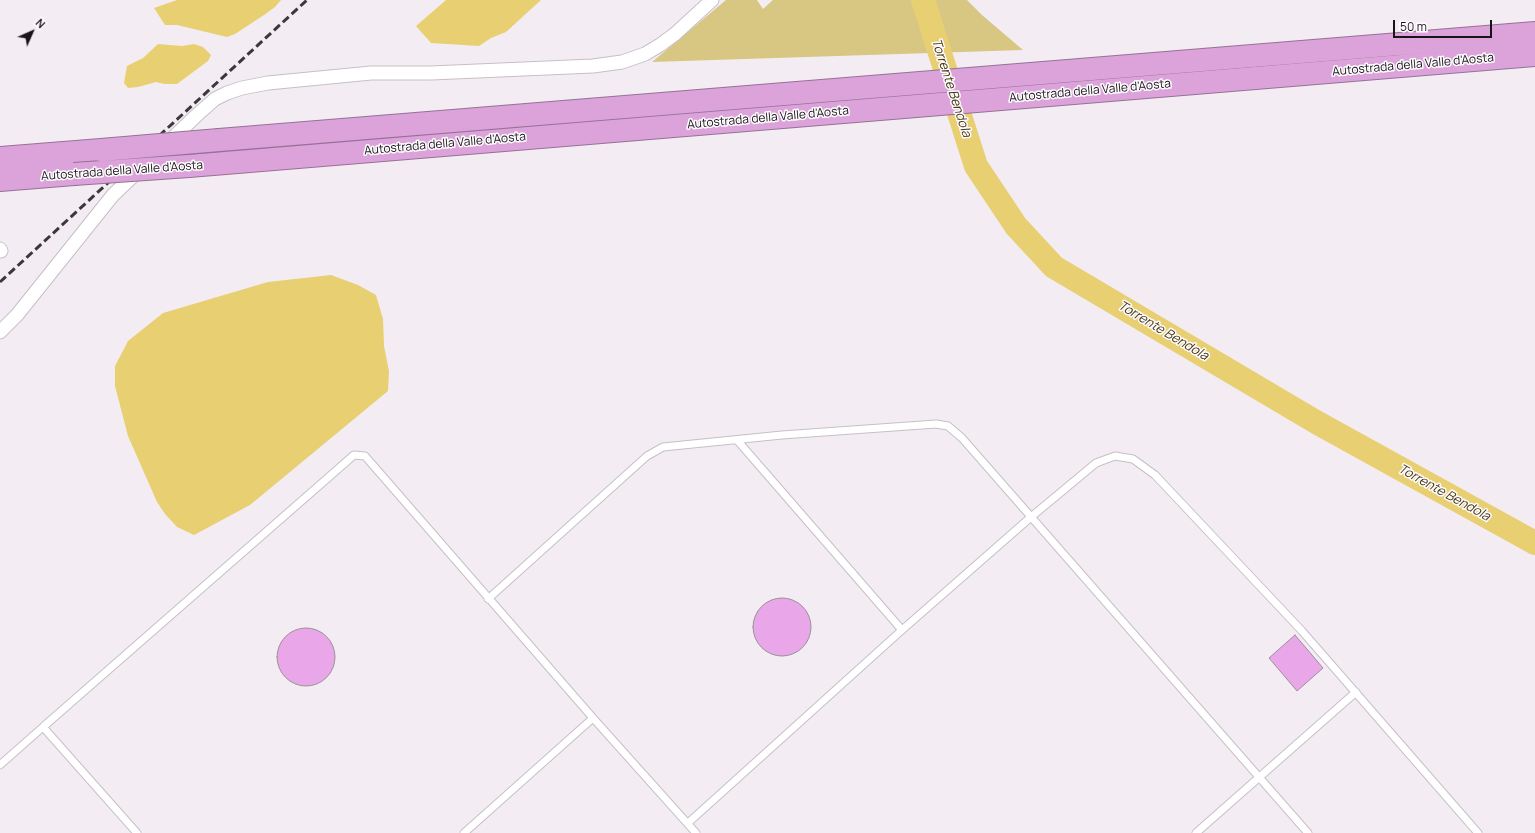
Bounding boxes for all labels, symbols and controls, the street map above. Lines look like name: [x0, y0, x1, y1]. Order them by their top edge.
north arrow: [12, 12, 52, 52]
scale bar: [1395, 12, 1494, 38]
text: N: [33, 15, 49, 31]
text: 50 m: [1400, 18, 1427, 35]
water label: Torrente Bendola: [928, 37, 974, 139]
street label: Autostrada della Valle d'Aosta: [1332, 51, 1494, 79]
street label: Autostrada della Valle d'Aosta: [1009, 77, 1171, 105]
street label: Autostrada della Valle d'Aosta: [687, 104, 849, 132]
street label: Autostrada della Valle d'Aosta: [364, 130, 526, 158]
street label: Autostrada della Valle d'Aosta: [41, 158, 203, 184]
water label: Torrente Bendola: [1115, 298, 1211, 364]
water label: Torrente Bendola: [1395, 461, 1493, 525]

